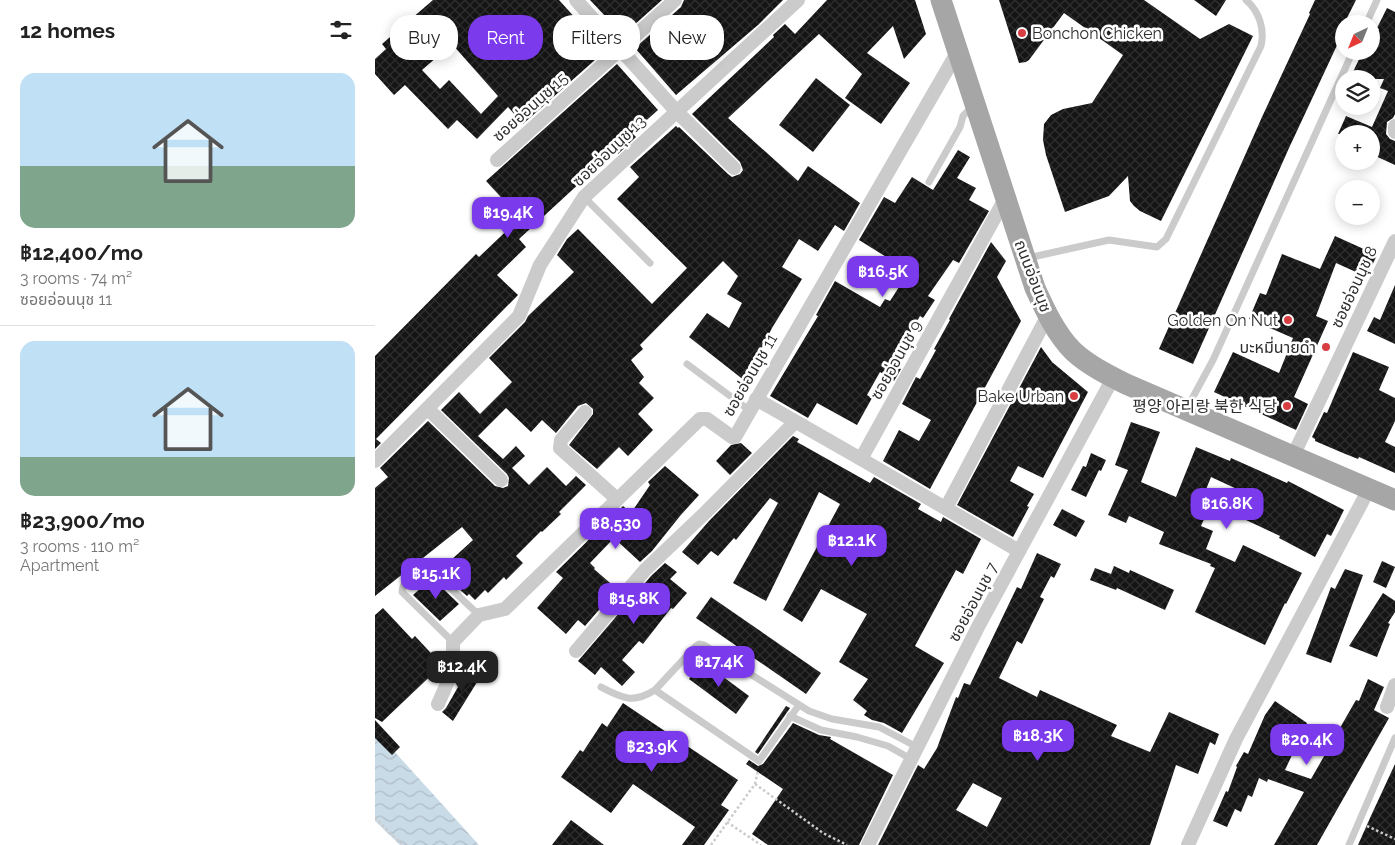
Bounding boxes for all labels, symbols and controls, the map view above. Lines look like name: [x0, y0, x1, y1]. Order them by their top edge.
chip: Buy: [390, 15, 458, 60]
chip: Rent: [468, 15, 543, 60]
chip: Filters: [553, 15, 640, 60]
chip: New: [650, 15, 724, 60]
north arrow: [1335, 15, 1380, 60]
map controls: [1335, 15, 1380, 225]
icon: filters: [327, 16, 355, 44]
text: 12 homes: [20, 18, 115, 43]
place label: Bonchon Chicken: [1032, 24, 1162, 43]
marker: Bonchon Chicken: [1016, 27, 1028, 39]
street label: ซอยอ่อนนุช 15: [489, 68, 571, 146]
button: layers: [1335, 70, 1380, 115]
icon: home: [143, 106, 233, 196]
street label: ซอยอ่อนนุช 13: [569, 112, 649, 190]
button: +: [1335, 125, 1380, 170]
button: −: [1335, 180, 1380, 225]
pin: ฿19.4K: [467, 196, 549, 239]
text: ฿19.4K: [483, 203, 533, 222]
street label: ถนนอ่อนนุช: [1011, 237, 1055, 315]
text: ฿12,400/mo: [20, 240, 143, 265]
street label: ซอยอ่อนนุช 8: [1327, 243, 1381, 331]
pin: ฿16.5K: [842, 256, 924, 298]
text: ฿16.5K: [858, 262, 908, 281]
text: 3 rooms · 74 m²: [20, 269, 132, 288]
text: ซอยอ่อนนุช 11: [20, 290, 112, 309]
place label: Golden On Nut: [1167, 311, 1279, 330]
marker: Golden On Nut: [1282, 314, 1294, 326]
street label: ซอยอ่อนนุช 9: [866, 317, 926, 403]
street label: ซอยอ่อนนุช 11: [719, 330, 781, 420]
place label: บะหมี่นายดำ: [1240, 336, 1316, 357]
marker: บะหมี่นายดำ: [1320, 341, 1332, 353]
icon: home: [143, 374, 233, 464]
place label: Bake Urban: [978, 387, 1064, 406]
marker: Bake Urban: [1068, 390, 1080, 402]
place label: 평양 아리랑 북한 식당: [1132, 397, 1277, 416]
marker: 평양 아리랑 북한 식당: [1281, 400, 1293, 412]
pin: ฿16.8K: [1186, 488, 1268, 530]
text: ฿16.8K: [1202, 494, 1252, 513]
text: ฿23,900/mo: [20, 508, 145, 533]
pin: ฿8,530: [575, 508, 657, 550]
text: ฿8,530: [591, 514, 641, 533]
pin: ฿12.1K: [811, 524, 893, 567]
text: ฿12.1K: [828, 531, 876, 550]
text: 3 rooms · 110 m²: [20, 537, 139, 556]
text: Apartment: [20, 556, 99, 575]
pin: ฿15.1K: [395, 558, 477, 600]
street label: ซอยอ่อนนุช 7: [944, 559, 1002, 645]
text: ฿15.1K: [412, 564, 460, 583]
pin: ฿15.8K: [593, 582, 675, 625]
text: ฿15.8K: [609, 589, 659, 608]
pin: ฿17.4K: [678, 646, 760, 688]
pin: ฿12.4K: [421, 650, 503, 693]
text: ฿17.4K: [695, 652, 743, 671]
text: ฿12.4K: [437, 657, 487, 676]
pin: ฿18.3K: [997, 720, 1079, 762]
pin: ฿20.4K: [1266, 724, 1348, 766]
text: ฿18.3K: [1013, 726, 1063, 745]
pin: ฿23.9K: [611, 730, 693, 773]
text: ฿20.4K: [1281, 730, 1333, 749]
text: ฿23.9K: [627, 737, 677, 756]

